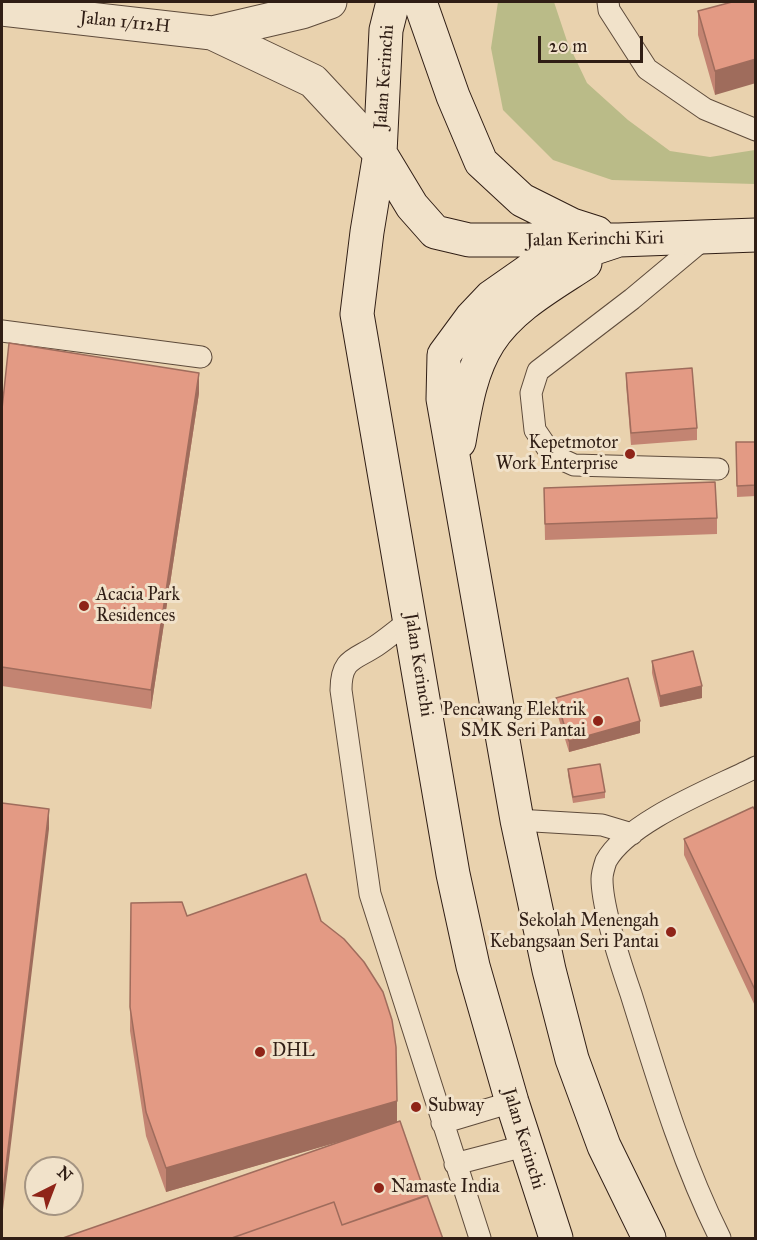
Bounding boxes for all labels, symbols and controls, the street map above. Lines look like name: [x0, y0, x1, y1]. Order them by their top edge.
street label: Jalan 1/112H: [79, 7, 171, 39]
street label: Jalan Kerinchi: [371, 24, 399, 130]
scale bar: [541, 24, 646, 62]
text: 20 m: [549, 35, 587, 57]
street label: Jalan Kerinchi Kiri: [526, 228, 664, 252]
place label: Kepetmotor Work Enterprise: [496, 433, 618, 476]
marker: Kepetmotor Work Enterprise: [623, 447, 637, 461]
place label: Acacia Park Residences: [96, 585, 180, 628]
marker: Acacia Park Residences: [77, 599, 91, 613]
street label: Jalan Kerinchi: [399, 612, 437, 718]
place label: Pencawang Elektrik SMK Seri Pantai: [443, 700, 586, 742]
marker: Pencawang Elektrik SMK Seri Pantai: [591, 714, 605, 728]
place label: Sekolah Menengah Kebangsaan Seri Pantai: [489, 911, 659, 954]
marker: Sekolah Menengah Kebangsaan Seri Pantai: [664, 925, 678, 939]
place label: DHL: [272, 1041, 315, 1063]
marker: DHL: [253, 1045, 267, 1059]
street label: Jalan Kerinchi: [497, 1086, 549, 1192]
place label: Subway: [428, 1096, 484, 1118]
marker: Subway: [409, 1100, 423, 1114]
north arrow: [24, 1156, 84, 1216]
text: N: [54, 1162, 76, 1185]
place label: Namaste India: [391, 1177, 500, 1199]
marker: Namaste India: [372, 1181, 386, 1195]

